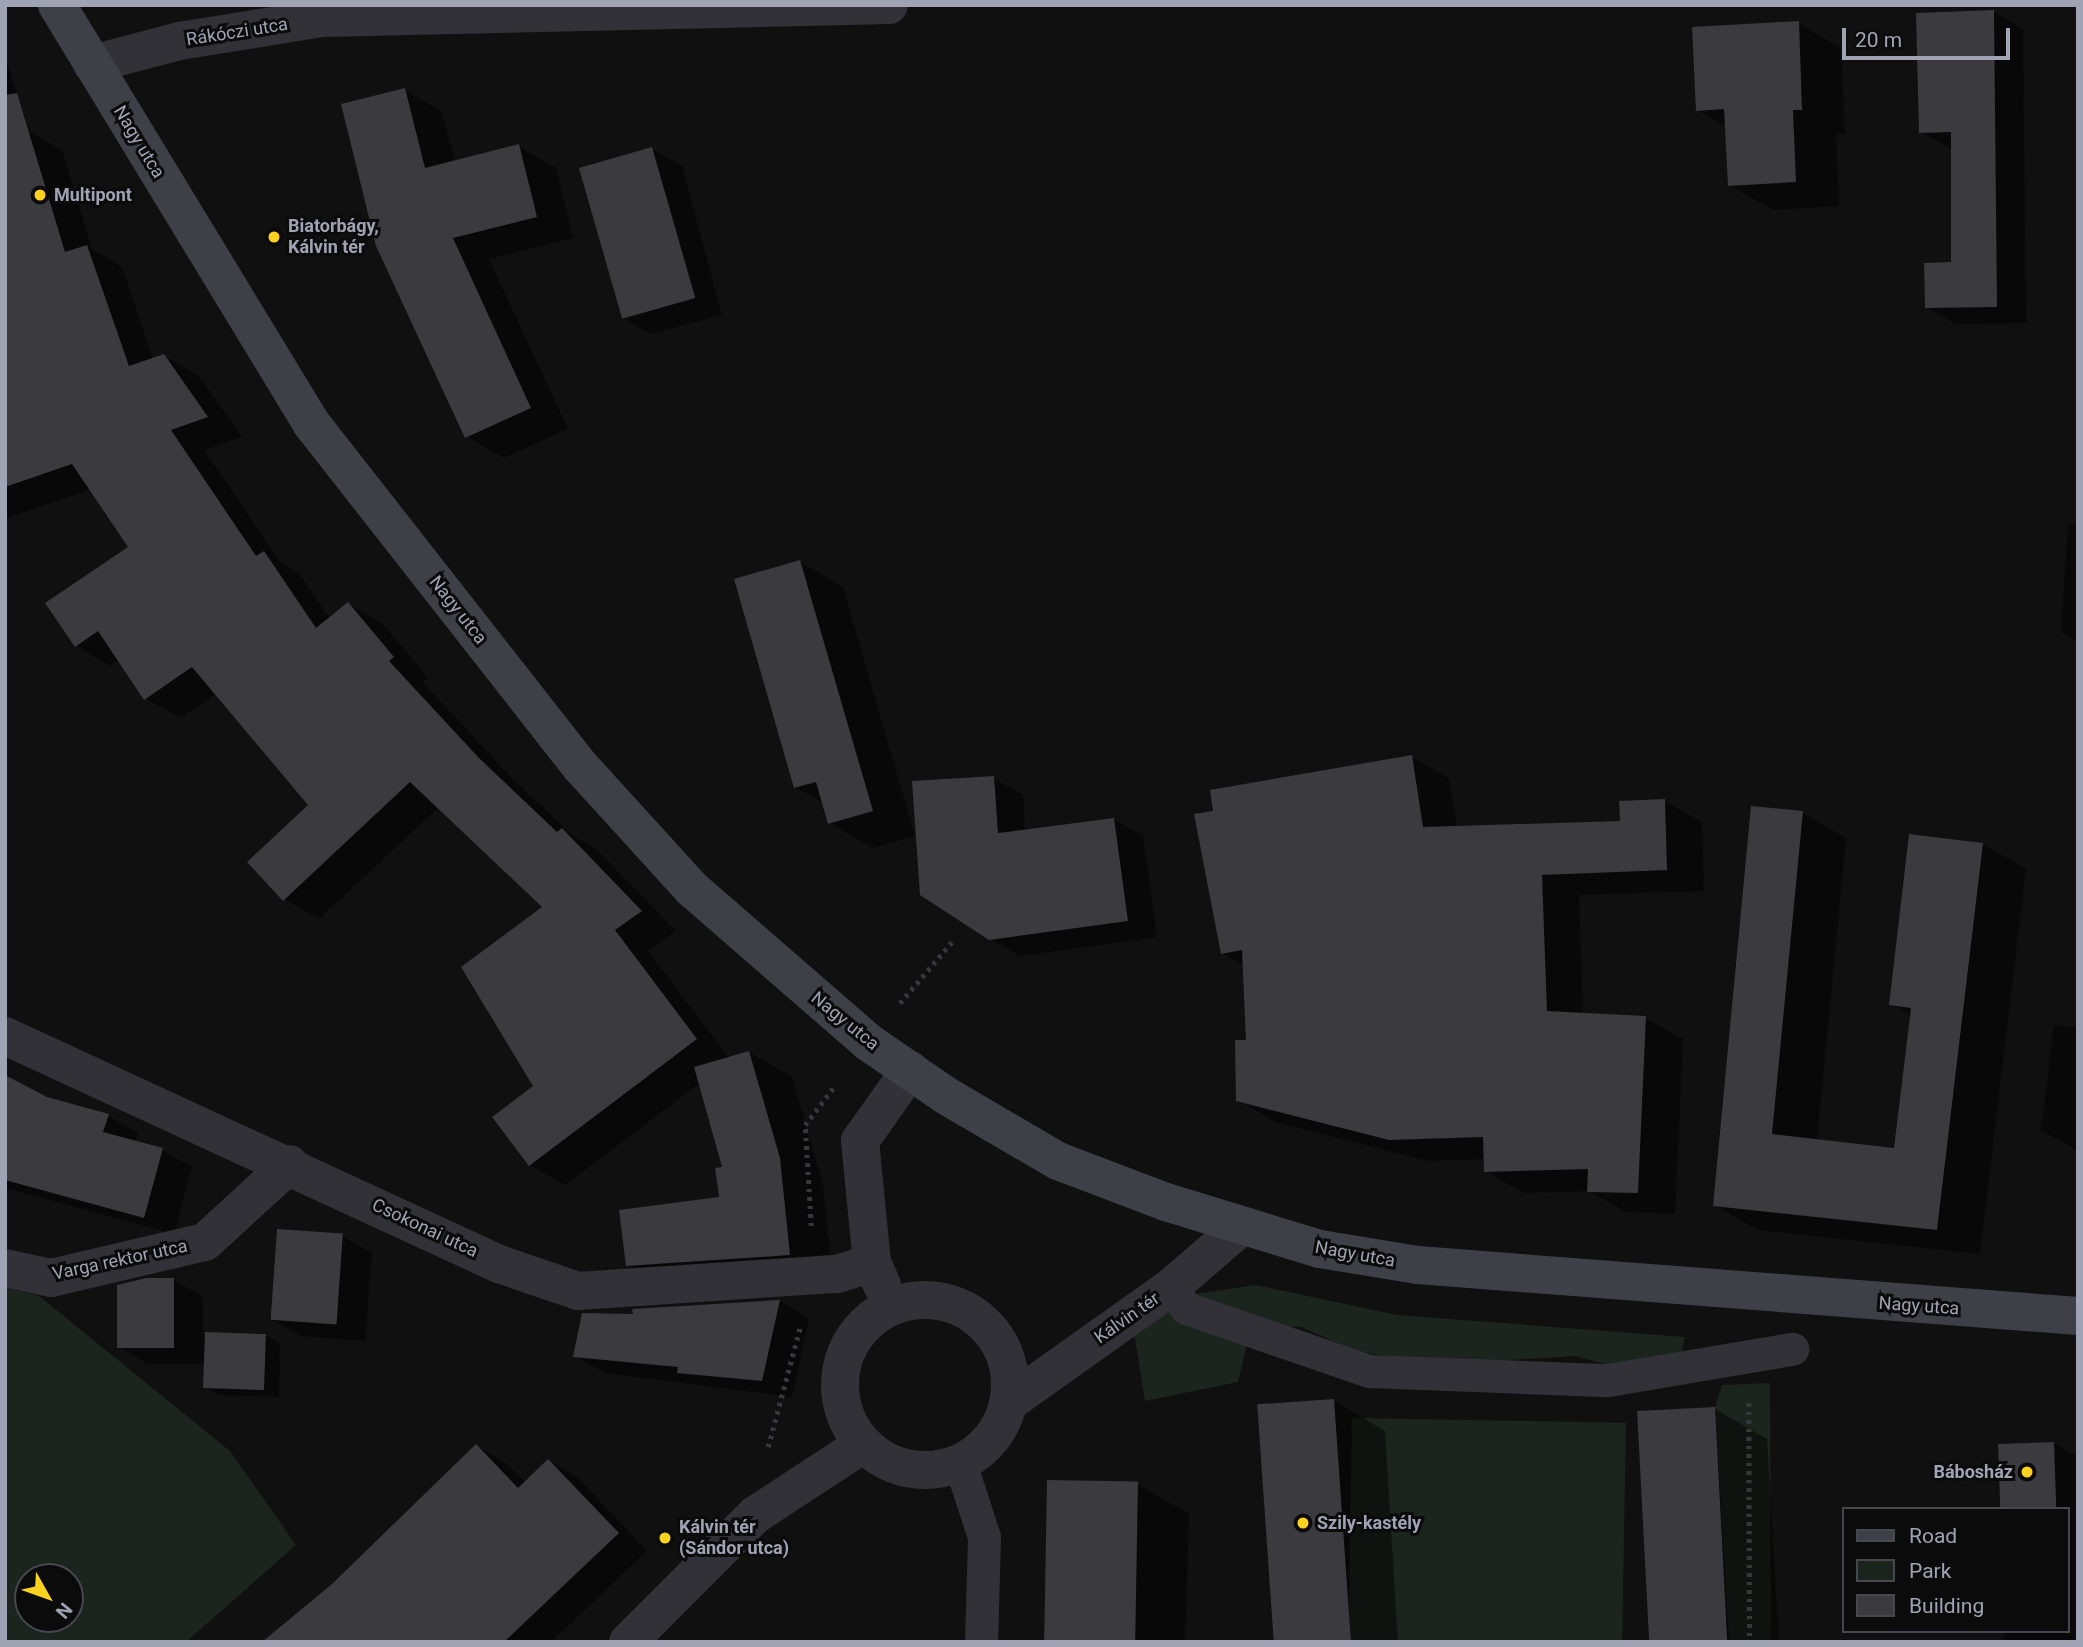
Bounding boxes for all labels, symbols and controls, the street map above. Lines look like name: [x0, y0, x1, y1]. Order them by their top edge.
street label: Rákóczi utca: [185, 13, 289, 51]
scale bar: [1845, 14, 2013, 58]
text: 20 m: [1855, 28, 1902, 52]
street label: Nagy utca: [109, 102, 169, 182]
place label: Multipont: [54, 184, 132, 206]
marker: Multipont: [32, 187, 48, 203]
place label: Biatorbágy, Kálvin tér: [288, 216, 379, 258]
marker: Biatorbágy, Kálvin tér: [266, 229, 282, 245]
street label: Nagy utca: [425, 572, 491, 648]
street label: Nagy utca: [807, 987, 883, 1055]
street label: Csokonai utca: [369, 1194, 481, 1262]
street label: Varga rektor utca: [51, 1235, 189, 1285]
street label: Nagy utca: [1313, 1236, 1397, 1272]
street label: Kálvin tér: [1090, 1288, 1164, 1348]
street label: Nagy utca: [1878, 1292, 1960, 1320]
place label: Bábosház: [1933, 1461, 2013, 1483]
marker: Bábosház: [2019, 1464, 2035, 1480]
legend: [1842, 1507, 2069, 1633]
place label: Szily-kastély: [1317, 1512, 1421, 1534]
marker: Szily-kastély: [1295, 1515, 1311, 1531]
place label: Kálvin tér (Sándor utca): [679, 1517, 789, 1560]
text: Road: [1909, 1524, 1957, 1548]
marker: Kálvin tér (Sándor utca): [657, 1530, 673, 1546]
text: Park: [1909, 1559, 1951, 1583]
north arrow: [14, 1563, 84, 1633]
text: Building: [1909, 1594, 1984, 1618]
text: N: [51, 1598, 77, 1623]

